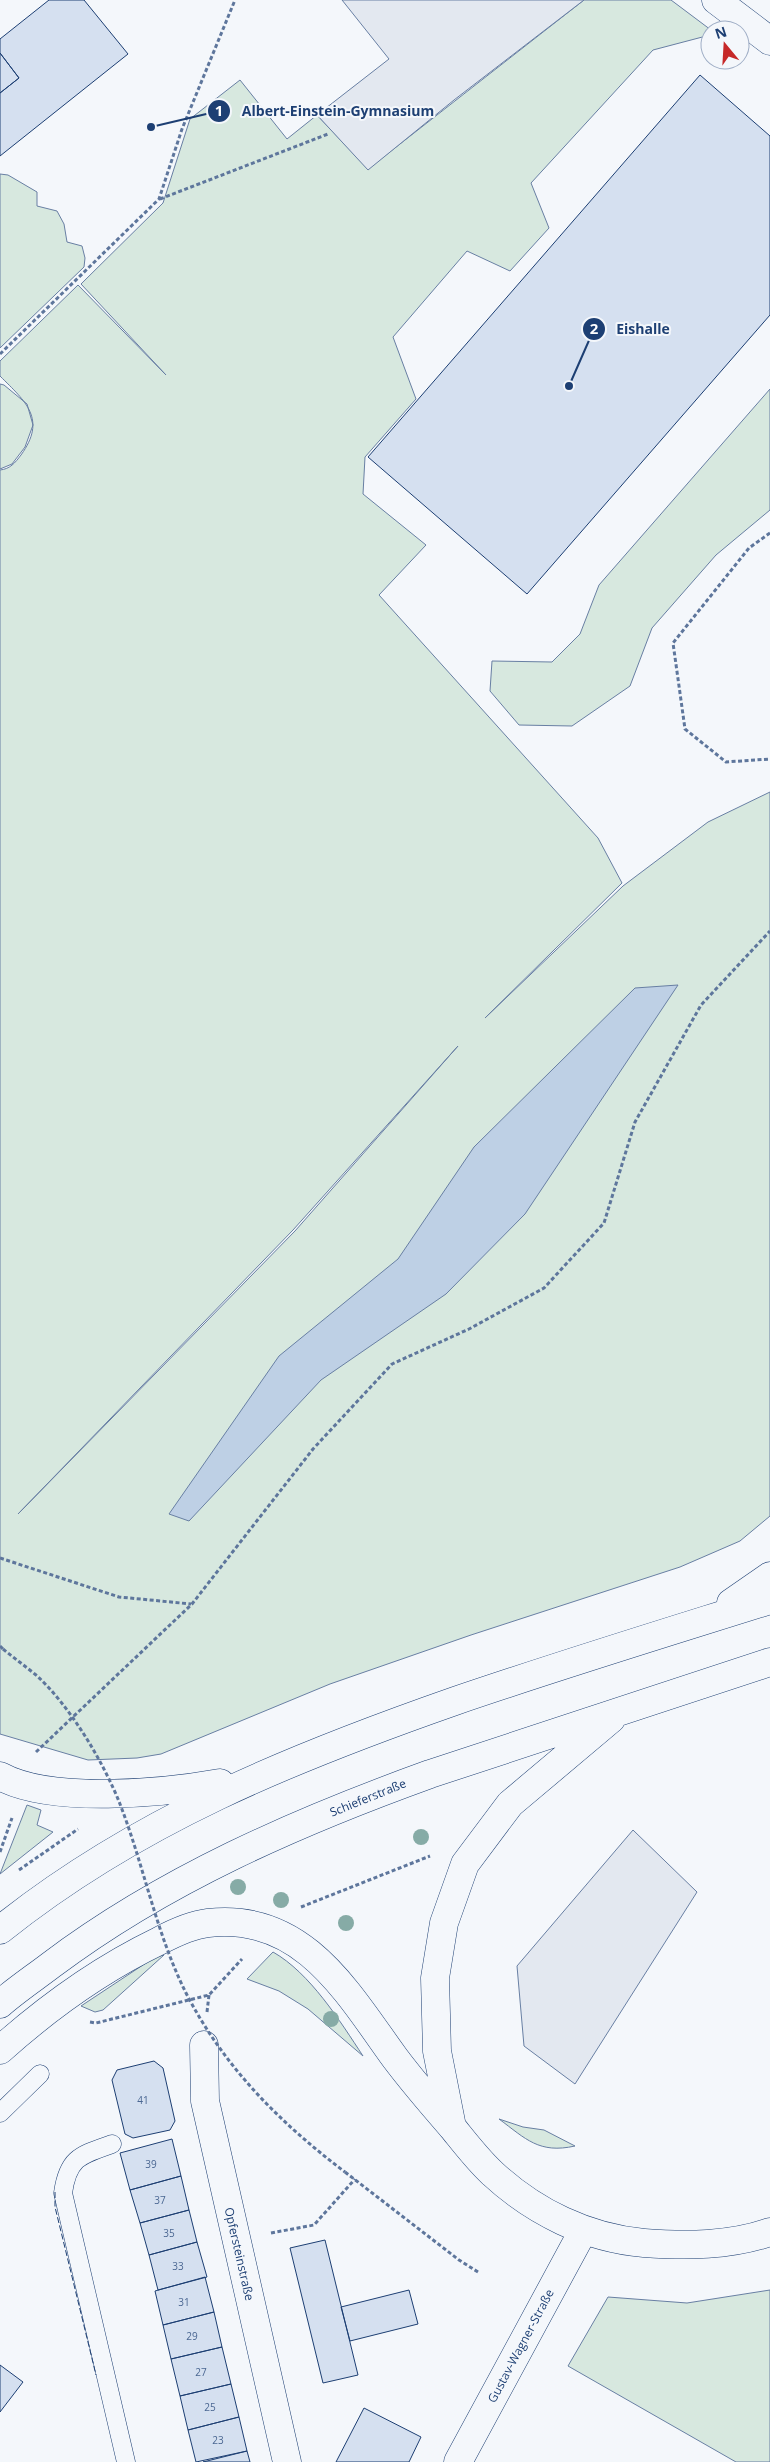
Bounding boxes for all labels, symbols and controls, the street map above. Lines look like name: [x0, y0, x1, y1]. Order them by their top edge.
north arrow: [700, 20, 750, 70]
text: N: [712, 21, 729, 43]
callout: Albert-Einstein-Gymnasium: [207, 96, 444, 125]
text: 1: [215, 100, 223, 120]
text: Albert-Einstein-Gymnasium: [242, 101, 434, 120]
callout: Eishalle: [581, 314, 680, 343]
text: 2: [590, 318, 599, 338]
text: Eishalle: [616, 319, 670, 338]
street label: Schieferstraße: [327, 1774, 409, 1821]
house number: 41: [137, 2093, 149, 2107]
house number: 39: [145, 2157, 157, 2171]
house number: 37: [154, 2193, 166, 2207]
street label: Opfersteinstraße: [220, 2206, 259, 2302]
house number: 35: [163, 2226, 175, 2240]
house number: 33: [172, 2259, 184, 2273]
street label: Gustav-Wagner-Straße: [483, 2286, 558, 2406]
house number: 31: [178, 2295, 190, 2309]
house number: 29: [186, 2329, 198, 2343]
house number: 27: [195, 2365, 207, 2379]
house number: 25: [204, 2400, 216, 2414]
house number: 23: [212, 2433, 224, 2447]

